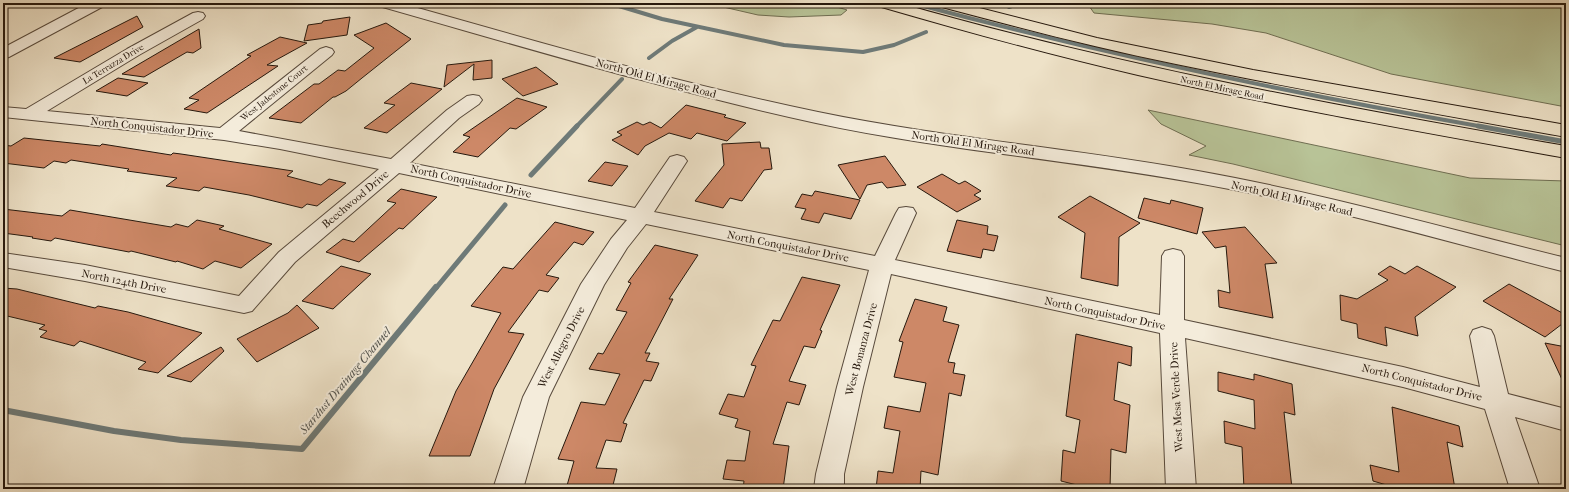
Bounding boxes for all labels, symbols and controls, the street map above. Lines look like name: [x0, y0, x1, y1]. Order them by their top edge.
street label: La Terrazza Drive: [81, 42, 146, 86]
street label: North Old El Mirage Road: [594, 56, 719, 101]
street label: West Jadestone Court: [238, 62, 310, 124]
street label: North El Mirage Road: [1179, 74, 1265, 102]
street label: North Conquistador Drive: [90, 115, 215, 140]
street label: North Old El Mirage Road: [911, 128, 1036, 159]
street label: North Conquistador Drive: [409, 162, 533, 201]
street label: Beechwood Drive: [319, 167, 392, 231]
street label: North Old El Mirage Road: [1230, 178, 1355, 219]
street label: North Conquistador Drive: [726, 228, 850, 265]
street label: North 124th Drive: [80, 267, 168, 296]
street label: North Conquistador Drive: [1043, 294, 1167, 333]
street label: West Bonanza Drive: [843, 301, 880, 398]
street label: West Allegro Drive: [535, 304, 588, 391]
water label: Stardust Drainage Channel: [296, 323, 395, 438]
street label: West Mesa Verde Drive: [1167, 341, 1186, 453]
street label: North Conquistador Drive: [1360, 361, 1484, 404]

